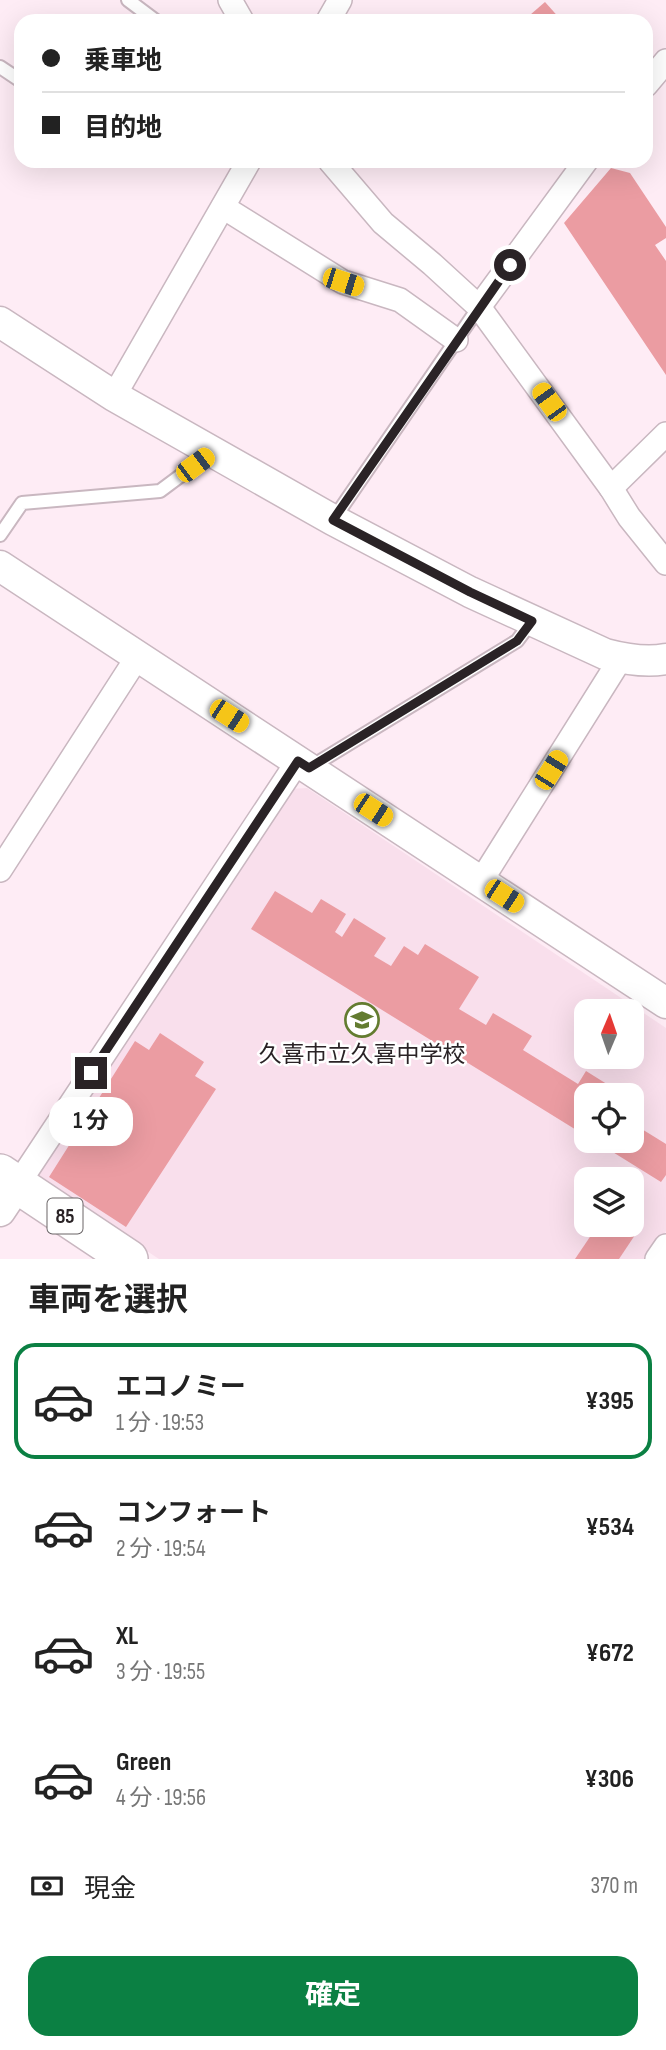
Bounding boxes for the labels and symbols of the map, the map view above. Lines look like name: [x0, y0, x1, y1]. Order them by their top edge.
route start: [494, 249, 526, 281]
car: [320, 266, 367, 298]
car: [529, 379, 570, 425]
car: [172, 444, 219, 486]
car: [206, 696, 253, 736]
car: [531, 747, 572, 793]
car: [350, 790, 397, 830]
car: [481, 876, 528, 916]
north arrow: [574, 999, 644, 1069]
school or university icon: 久喜市立久喜中学校: [343, 1001, 381, 1039]
place label: 久喜市立久喜中学校: [259, 1041, 466, 1069]
route end: [75, 1057, 107, 1089]
callout: 1 分: [49, 1098, 133, 1146]
road number: 85: [48, 1198, 82, 1234]

